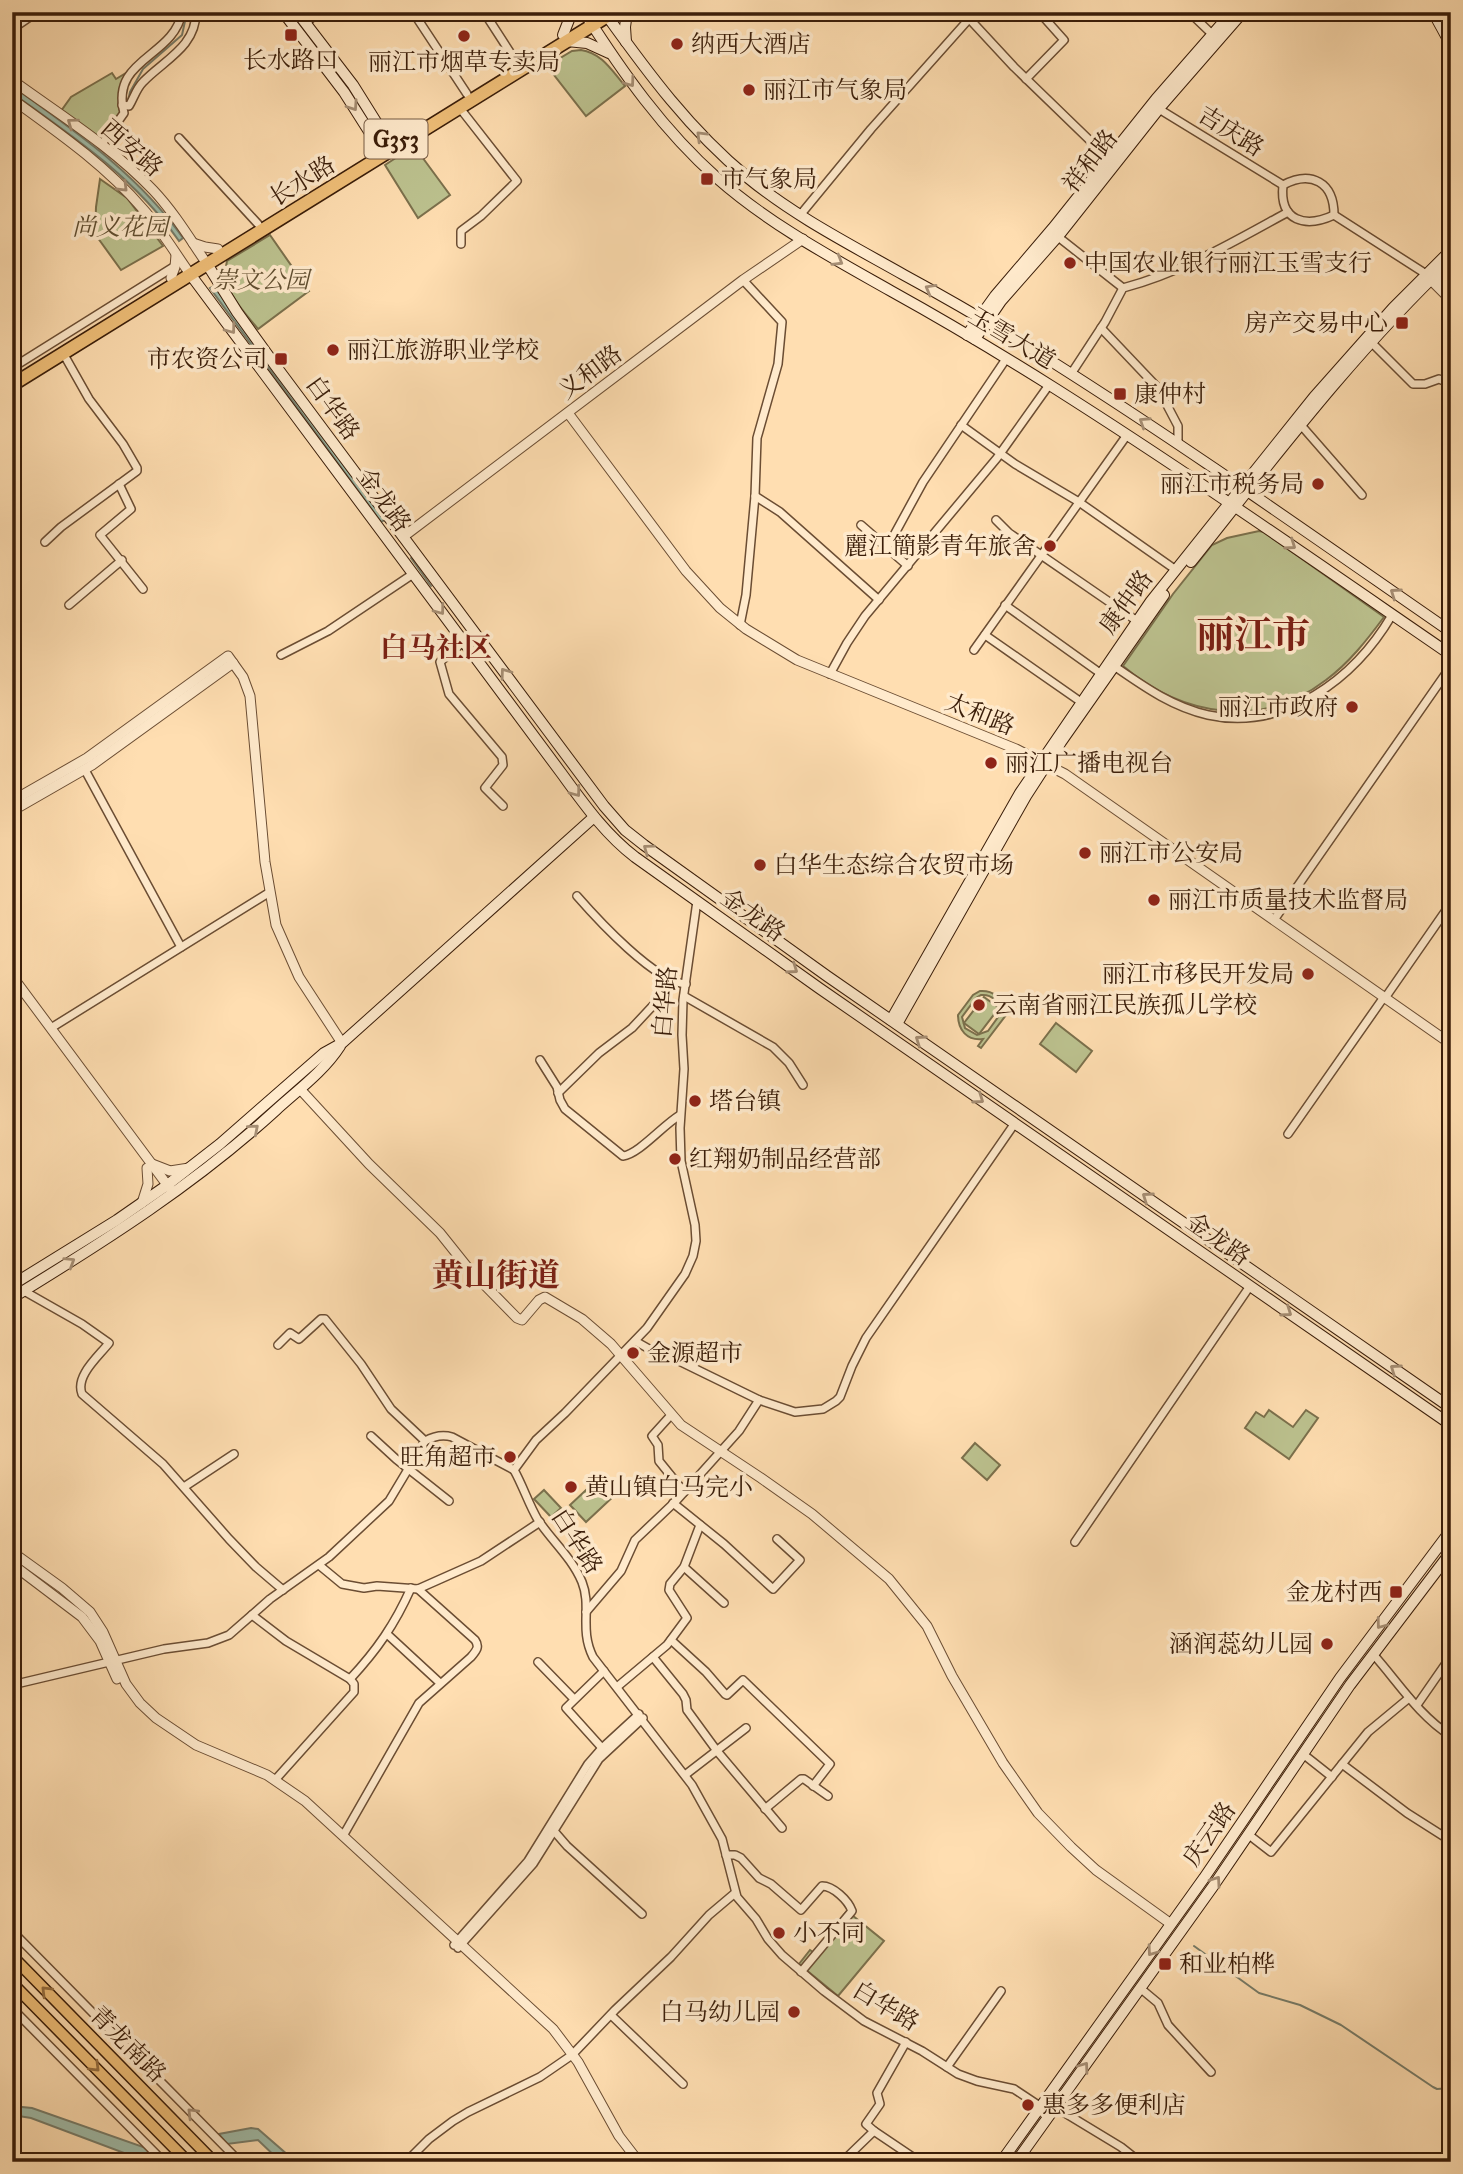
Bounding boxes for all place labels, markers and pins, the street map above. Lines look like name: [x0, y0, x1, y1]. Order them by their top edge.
marker: 长水路口: [283, 27, 299, 43]
marker: 丽江市烟草专卖局: [456, 28, 472, 44]
place label: 纳西大酒店: [691, 29, 811, 59]
marker: 纳西大酒店: [669, 36, 685, 52]
place label: 长水路口: [243, 45, 339, 75]
place label: 丽江市烟草专卖局: [368, 47, 560, 77]
place label: 丽江市气象局: [763, 75, 907, 105]
marker: 丽江市气象局: [741, 82, 757, 98]
place label: 市气象局: [721, 164, 817, 194]
marker: 市气象局: [699, 171, 715, 187]
place label: 中国农业银行丽江玉雪支行: [1084, 248, 1372, 278]
marker: 中国农业银行丽江玉雪支行: [1062, 255, 1078, 271]
place label: 房产交易中心: [1244, 308, 1388, 338]
marker: 房产交易中心: [1394, 315, 1410, 331]
place label: 丽江旅游职业学校: [347, 335, 539, 365]
marker: 丽江旅游职业学校: [325, 342, 341, 358]
place label: 市农资公司: [147, 344, 267, 374]
marker: 市农资公司: [273, 351, 289, 367]
place label: 康仲村: [1134, 379, 1206, 409]
marker: 康仲村: [1112, 386, 1128, 402]
place label: 丽江市税务局: [1160, 469, 1304, 499]
marker: 丽江市税务局: [1310, 476, 1326, 492]
place label: 麗江簡影青年旅舍: [844, 531, 1036, 561]
marker: 麗江簡影青年旅舍: [1042, 538, 1058, 554]
place label: 丽江市政府: [1218, 692, 1338, 722]
marker: 丽江市政府: [1344, 699, 1360, 715]
place label: 丽江广播电视台: [1005, 748, 1173, 778]
marker: 丽江广播电视台: [983, 755, 999, 771]
place label: 丽江市公安局: [1099, 838, 1243, 868]
marker: 丽江市公安局: [1077, 845, 1093, 861]
place label: 白华生态综合农贸市场: [774, 850, 1014, 880]
marker: 白华生态综合农贸市场: [752, 857, 768, 873]
place label: 丽江市质量技术监督局: [1168, 885, 1408, 915]
marker: 丽江市质量技术监督局: [1146, 892, 1162, 908]
place label: 丽江市移民开发局: [1102, 959, 1294, 989]
marker: 丽江市移民开发局: [1300, 966, 1316, 982]
place label: 云南省丽江民族孤儿学校: [993, 990, 1257, 1020]
marker: 云南省丽江民族孤儿学校: [971, 997, 987, 1013]
place label: 塔台镇: [709, 1086, 781, 1116]
marker: 塔台镇: [687, 1093, 703, 1109]
place label: 红翔奶制品经营部: [689, 1144, 881, 1174]
marker: 红翔奶制品经营部: [667, 1151, 683, 1167]
place label: 金源超市: [647, 1338, 743, 1368]
marker: 金源超市: [625, 1345, 641, 1361]
place label: 旺角超市: [400, 1442, 496, 1472]
marker: 旺角超市: [502, 1449, 518, 1465]
place label: 黄山镇白马完小: [585, 1472, 753, 1502]
marker: 黄山镇白马完小: [563, 1479, 579, 1495]
place label: 金龙村西: [1286, 1577, 1382, 1607]
marker: 金龙村西: [1388, 1584, 1404, 1600]
place label: 涵润蕊幼儿园: [1169, 1629, 1313, 1659]
marker: 涵润蕊幼儿园: [1319, 1636, 1335, 1652]
place label: 小不同: [793, 1918, 865, 1948]
marker: 小不同: [771, 1925, 787, 1941]
place label: 和业柏桦: [1179, 1949, 1275, 1979]
marker: 和业柏桦: [1157, 1956, 1173, 1972]
place label: 白马幼儿园: [660, 1997, 780, 2027]
marker: 白马幼儿园: [786, 2004, 802, 2020]
place label: 惠多多便利店: [1042, 2090, 1186, 2120]
marker: 惠多多便利店: [1020, 2097, 1036, 2113]

